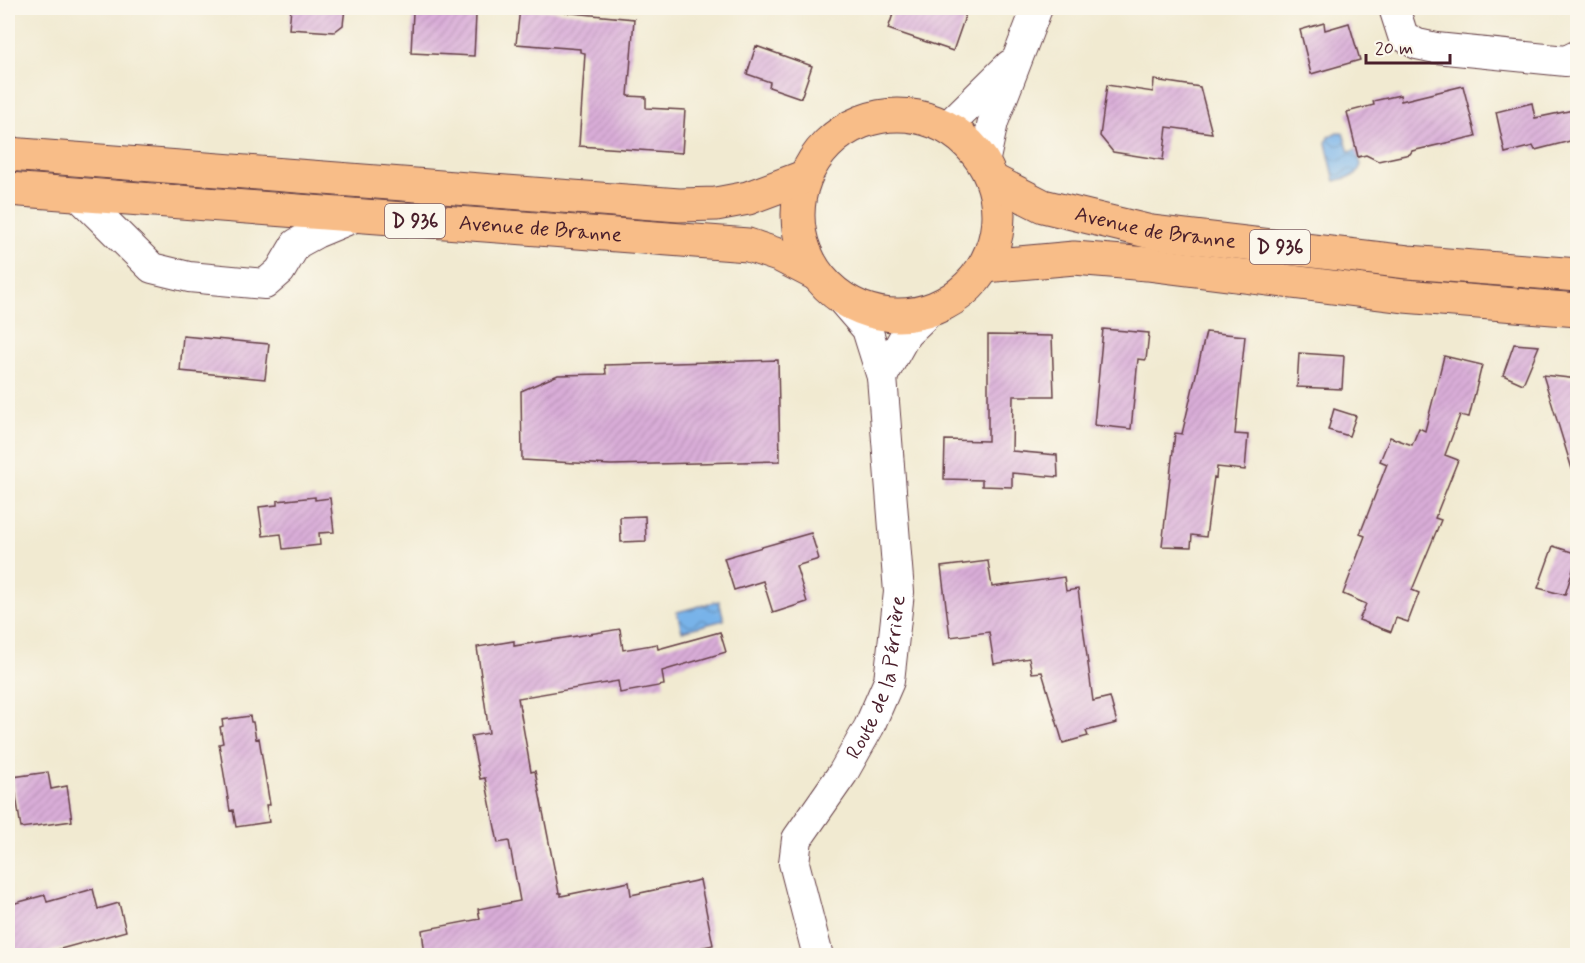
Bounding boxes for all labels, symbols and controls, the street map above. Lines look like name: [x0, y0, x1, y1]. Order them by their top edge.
scale bar: [1366, 27, 1450, 65]
text: 20 m: [1375, 37, 1413, 61]
street label: Avenue de Branne: [1072, 200, 1237, 256]
road number: D 936: [385, 204, 445, 238]
street label: Avenue de Branne: [458, 209, 623, 249]
road number: D 936: [1250, 230, 1310, 264]
street label: Route de la Pérrière: [840, 594, 913, 764]

